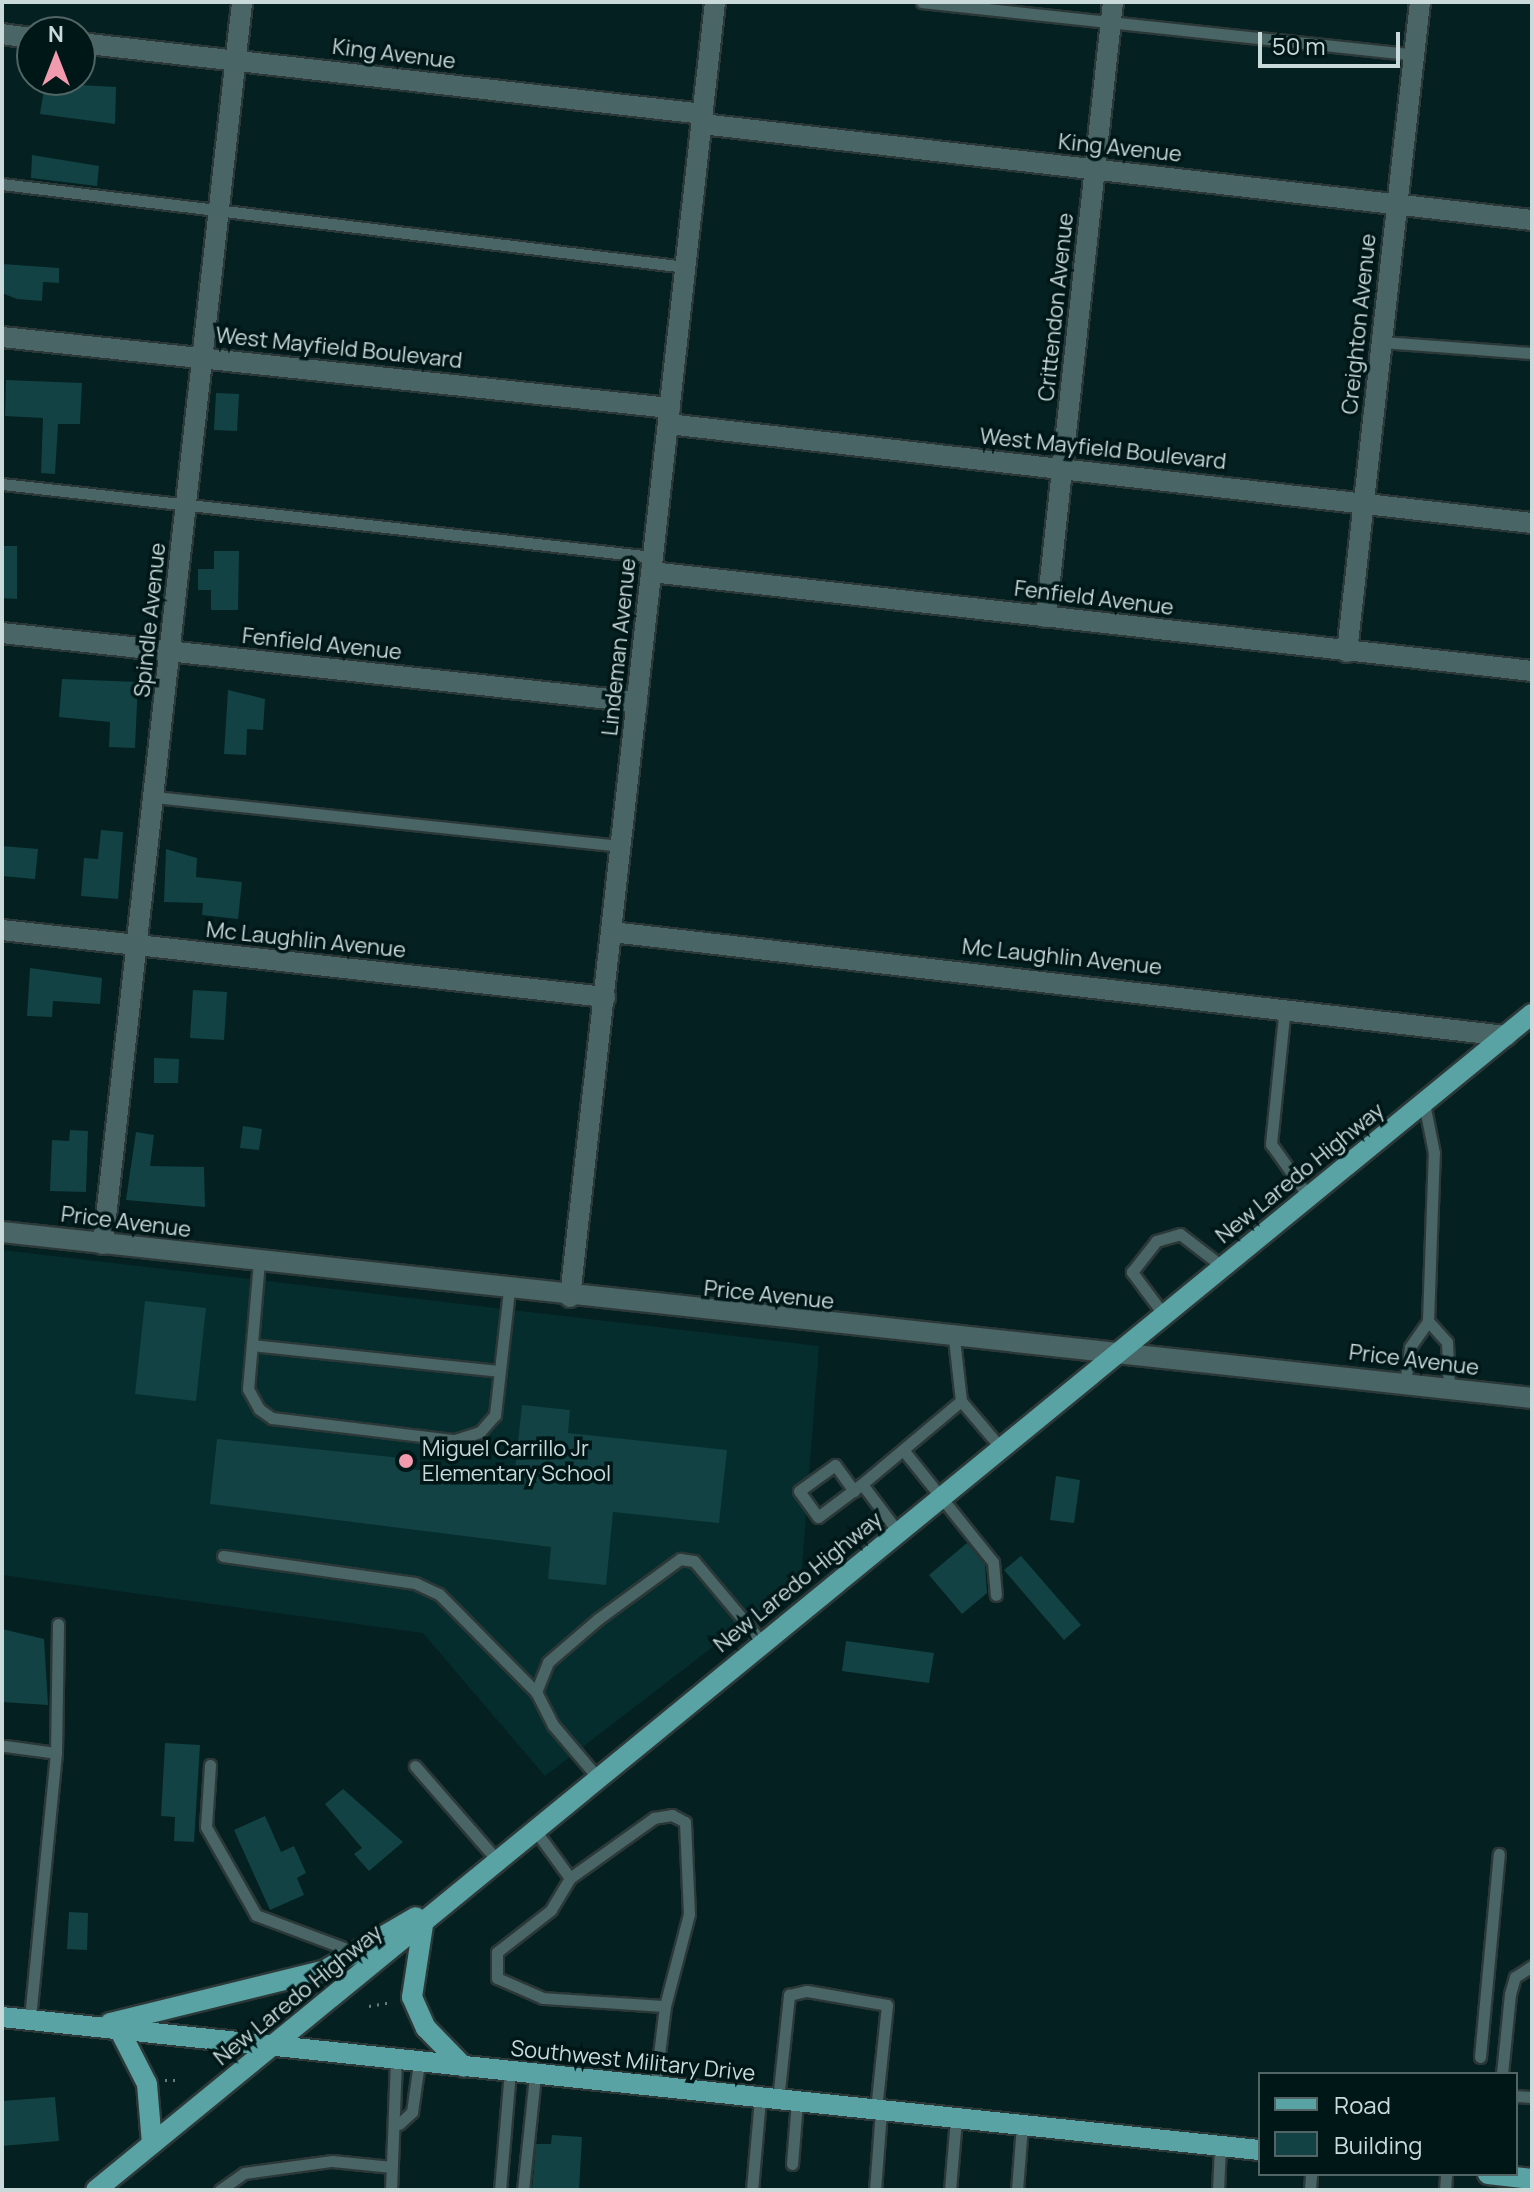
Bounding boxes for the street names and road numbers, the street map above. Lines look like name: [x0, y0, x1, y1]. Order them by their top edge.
street label: King Avenue: [331, 33, 457, 75]
street label: King Avenue: [1057, 128, 1183, 168]
street label: Crittendon Avenue: [1033, 211, 1079, 403]
street label: Creighton Avenue: [1336, 232, 1382, 416]
street label: West Mayfield Boulevard: [214, 322, 464, 374]
street label: West Mayfield Boulevard: [978, 423, 1228, 475]
street label: Spindle Avenue: [129, 541, 171, 699]
street label: Lindeman Avenue: [597, 557, 641, 737]
street label: Fenfield Avenue: [1013, 575, 1175, 621]
street label: Fenfield Avenue: [241, 622, 403, 666]
street label: Mc Laughlin Avenue: [205, 916, 407, 964]
street label: Mc Laughlin Avenue: [961, 933, 1163, 981]
street label: New Laredo Highway: [1211, 1097, 1389, 1249]
street label: Price Avenue: [59, 1201, 193, 1243]
street label: Price Avenue: [703, 1275, 835, 1315]
street label: Price Avenue: [1347, 1339, 1481, 1381]
street label: New Laredo Highway: [709, 1506, 887, 1658]
street label: New Laredo Highway: [209, 1919, 387, 2071]
street label: Southwest Military Drive: [509, 2035, 757, 2087]

